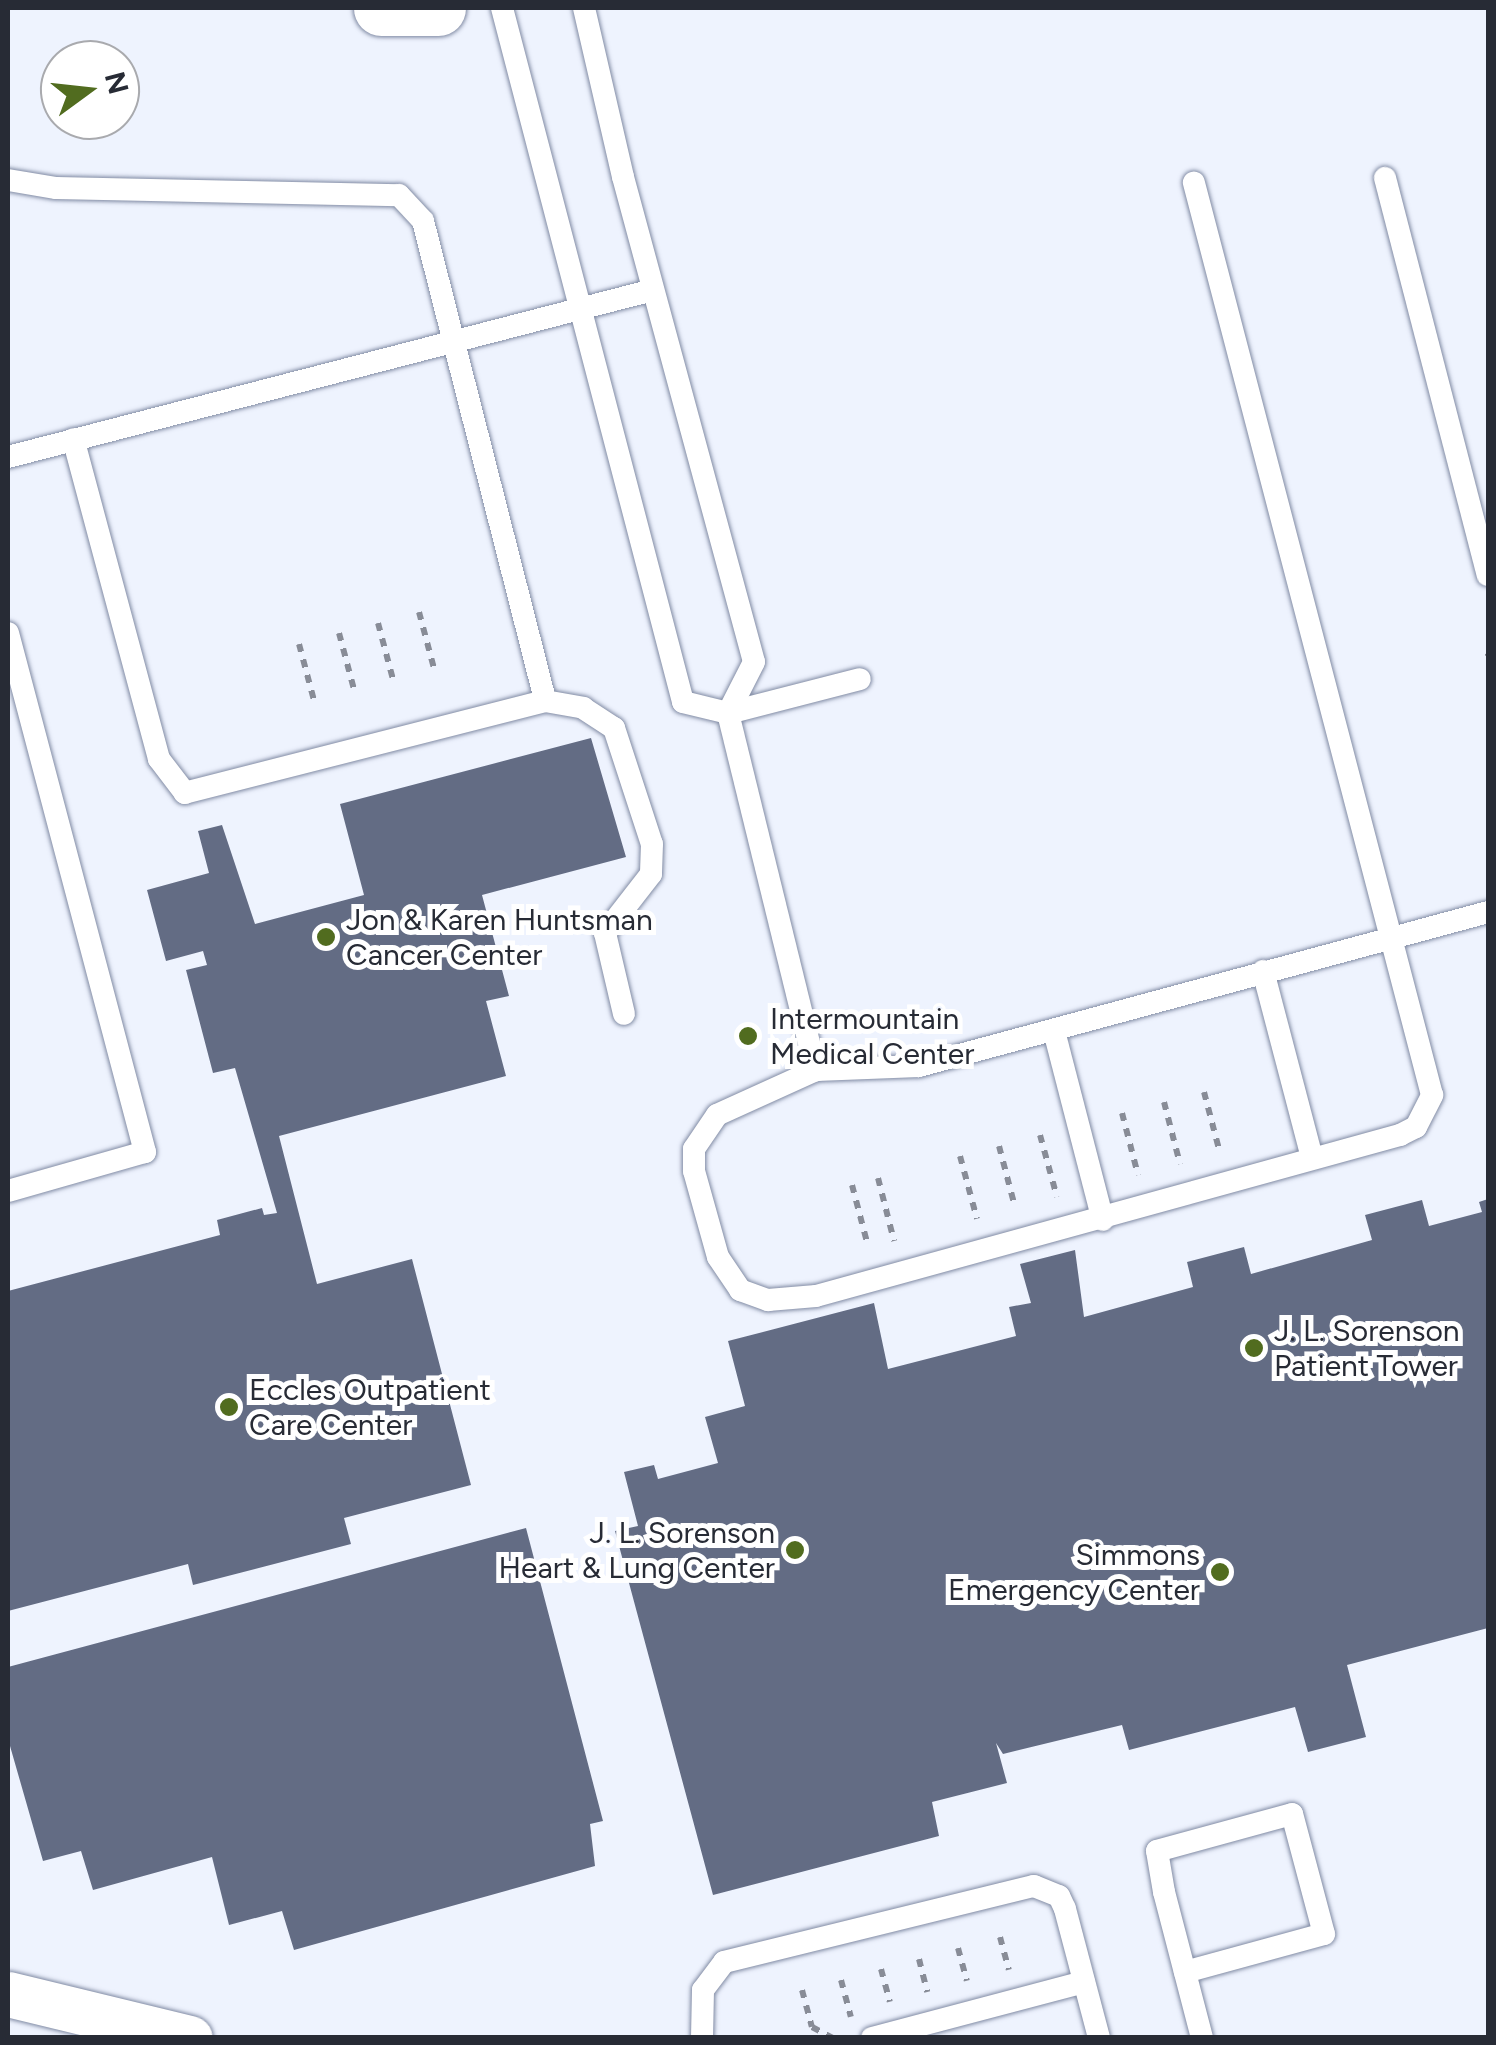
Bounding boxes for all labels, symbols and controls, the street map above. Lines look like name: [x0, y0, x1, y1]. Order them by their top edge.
north arrow: [40, 40, 140, 140]
text: N: [98, 68, 136, 98]
place label: Jon & Karen Huntsman Cancer Center: [346, 902, 653, 972]
marker: Jon & Karen Huntsman Cancer Center: [315, 926, 337, 948]
place label: Intermountain Medical Center: [770, 1001, 974, 1072]
marker: Intermountain Medical Center: [735, 1023, 761, 1049]
place label: J. L. Sorenson Patient Tower: [1274, 1313, 1460, 1384]
marker: J. L. Sorenson Patient Tower: [1243, 1337, 1265, 1359]
place label: Eccles Outpatient Care Center: [249, 1372, 491, 1442]
marker: Eccles Outpatient Care Center: [218, 1396, 240, 1418]
place label: J. L. Sorenson Heart & Lung Center: [499, 1515, 775, 1586]
place label: Simmons Emergency Center: [948, 1537, 1200, 1608]
marker: J. L. Sorenson Heart & Lung Center: [784, 1539, 806, 1561]
marker: Simmons Emergency Center: [1209, 1561, 1231, 1583]

